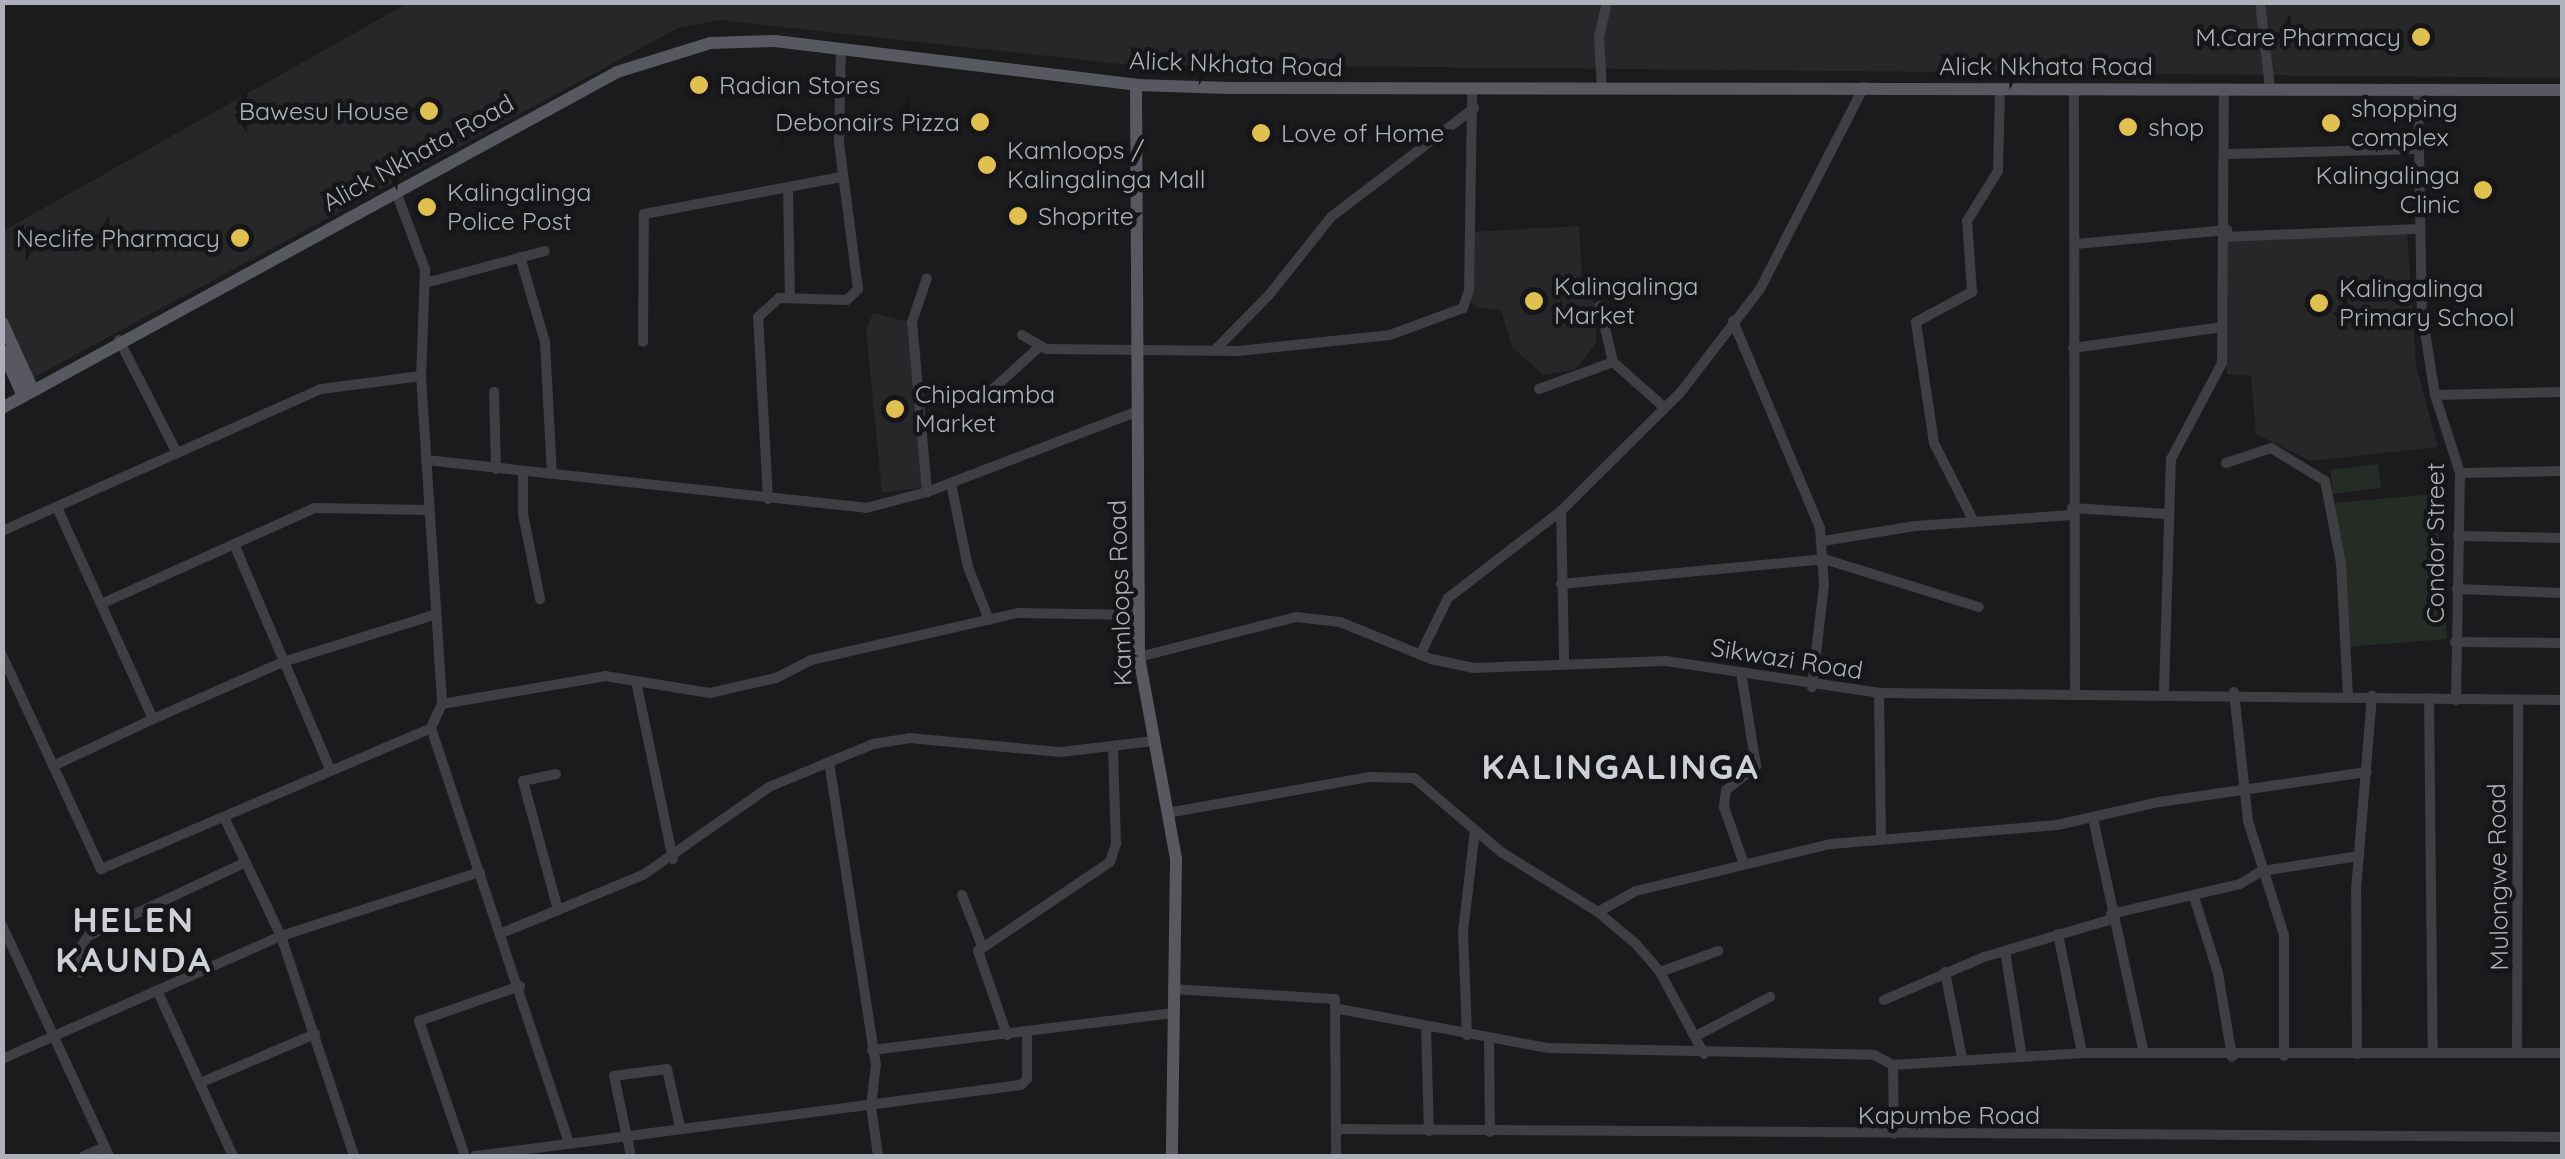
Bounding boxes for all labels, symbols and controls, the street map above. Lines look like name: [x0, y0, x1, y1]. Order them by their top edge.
place label: M.Care Pharmacy: [2195, 22, 2401, 52]
marker: M.Care Pharmacy: [2410, 26, 2432, 48]
street label: Alick Nkhata Road: [1129, 45, 1343, 83]
street label: Alick Nkhata Road: [1939, 51, 2153, 81]
place label: Radian Stores: [719, 70, 880, 100]
marker: Radian Stores: [688, 74, 710, 96]
street label: Alick Nkhata Road: [317, 88, 519, 218]
place label: shopping complex: [2351, 94, 2458, 153]
place label: Bawesu House: [239, 96, 409, 126]
marker: Bawesu House: [418, 100, 440, 122]
place label: Debonairs Pizza: [775, 107, 960, 137]
marker: Debonairs Pizza: [969, 111, 991, 133]
place label: shop: [2148, 112, 2204, 142]
marker: shopping complex: [2320, 112, 2342, 134]
marker: shop: [2117, 116, 2139, 138]
place label: Love of Home: [1281, 118, 1444, 148]
marker: Love of Home: [1250, 122, 1272, 144]
place label: Kamloops / Kalingalinga Mall: [1007, 136, 1206, 195]
marker: Kamloops / Kalingalinga Mall: [976, 154, 998, 176]
place label: Kalingalinga Clinic: [2316, 161, 2460, 220]
marker: Kalingalinga Clinic: [2470, 177, 2496, 203]
place label: Kalingalinga Police Post: [447, 178, 591, 237]
marker: Kalingalinga Police Post: [416, 196, 438, 218]
place label: Shoprite: [1038, 201, 1134, 231]
marker: Shoprite: [1007, 205, 1029, 227]
place label: Neclife Pharmacy: [16, 223, 220, 253]
marker: Neclife Pharmacy: [229, 227, 251, 249]
place label: Kalingalinga Market: [1554, 272, 1698, 331]
place label: Kalingalinga Primary School: [2339, 274, 2515, 333]
marker: Kalingalinga Market: [1523, 290, 1545, 312]
marker: Kalingalinga Primary School: [2308, 292, 2330, 314]
place label: Chipalamba Market: [915, 380, 1055, 439]
marker: Chipalamba Market: [884, 398, 906, 420]
street label: Condor Street: [2420, 463, 2450, 623]
street label: Kamloops Road: [1102, 499, 1138, 687]
street label: Sikwazi Road: [1709, 632, 1865, 686]
district label: KALINGALINGA: [1482, 745, 1760, 787]
street label: Mulongwe Road: [2481, 783, 2515, 971]
district label: HELEN KAUNDA: [55, 898, 213, 980]
street label: Kapumbe Road: [1858, 1100, 2040, 1130]

